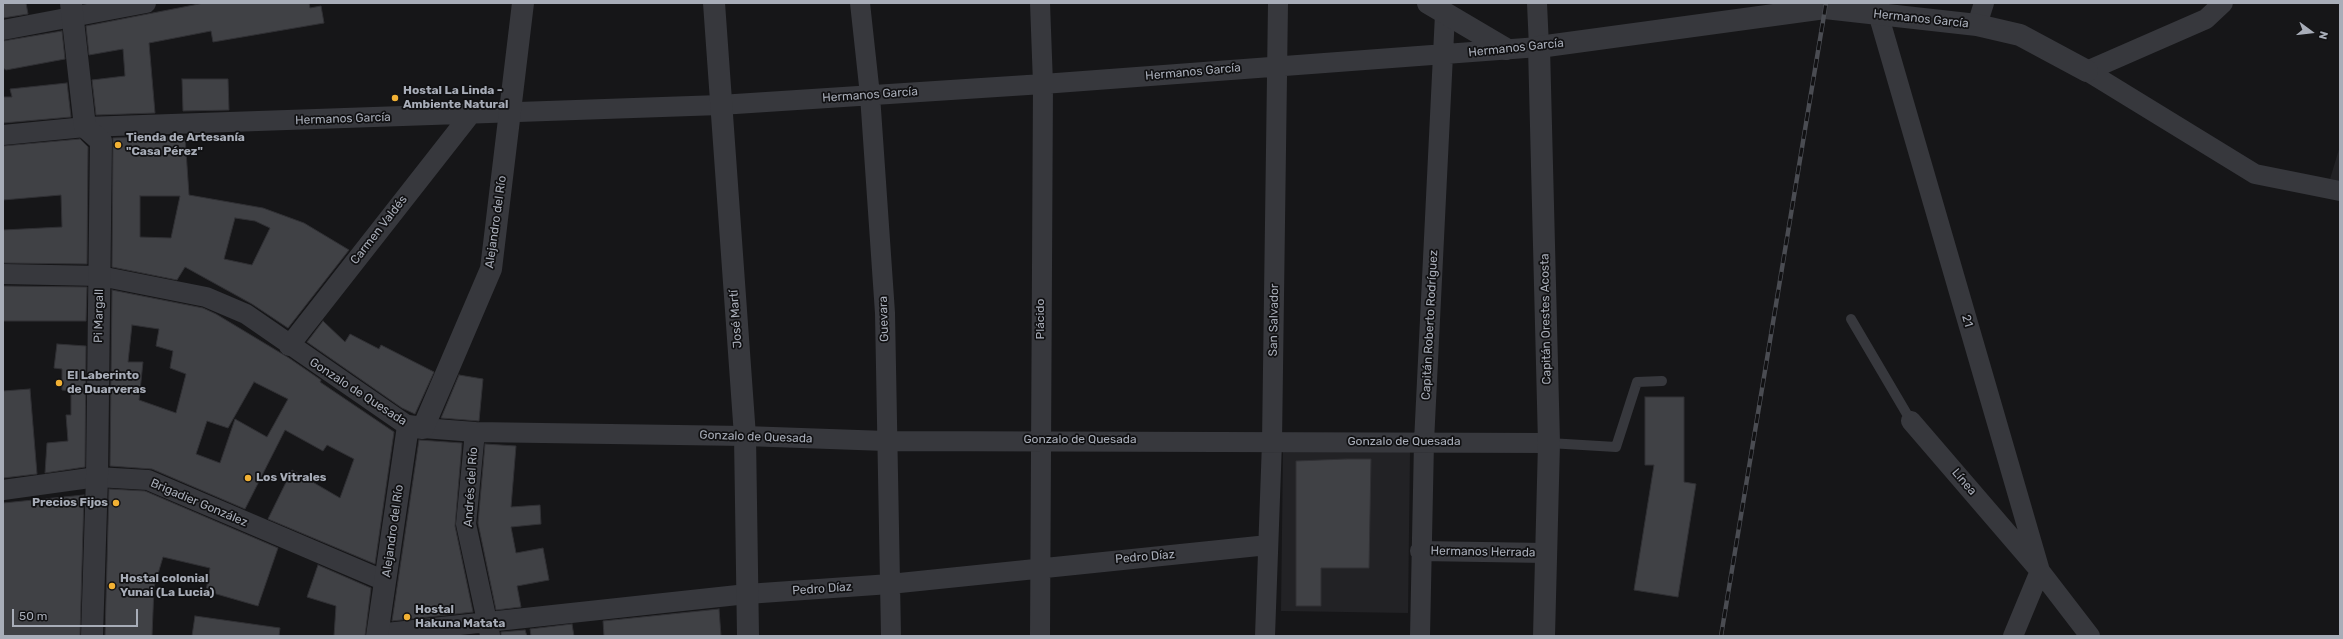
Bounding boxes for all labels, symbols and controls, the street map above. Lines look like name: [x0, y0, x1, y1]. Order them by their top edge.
street label: Hermanos García: [1873, 7, 1969, 31]
north arrow: [2291, 12, 2331, 52]
text: N: [2316, 30, 2330, 41]
street label: Hermanos García: [1468, 36, 1564, 60]
street label: Hermanos García: [1145, 61, 1241, 83]
place label: Hostal La Linda - Ambiente Natural: [403, 84, 508, 112]
street label: Hermanos García: [822, 84, 918, 106]
marker: Hostal La Linda - Ambiente Natural: [390, 93, 400, 103]
street label: Hermanos García: [295, 110, 391, 128]
place label: Tienda de Artesanía "Casa Pérez": [126, 131, 245, 159]
marker: Tienda de Artesanía "Casa Pérez": [113, 140, 123, 150]
street label: Alejandro del Río: [482, 175, 510, 269]
street label: Carmen Valdés: [348, 193, 410, 267]
street label: Capitán Roberto Rodríguez: [1419, 250, 1441, 400]
street label: Capitán Orestes Acosta: [1538, 253, 1554, 385]
street label: San Salvador: [1266, 283, 1282, 357]
street label: Pi Margall: [91, 289, 107, 343]
street label: José Martí: [727, 289, 745, 349]
street label: Guevara: [876, 296, 892, 342]
street label: Plácido: [1034, 299, 1048, 339]
street label: 21: [1958, 313, 1976, 329]
street label: Gonzalo de Quesada: [307, 355, 409, 429]
place label: El Laberinto de Duarveras: [67, 369, 146, 397]
marker: El Laberinto de Duarveras: [54, 378, 64, 388]
street label: Gonzalo de Quesada: [699, 428, 813, 446]
street label: Gonzalo de Quesada: [1023, 433, 1137, 447]
street label: Gonzalo de Quesada: [1347, 435, 1461, 449]
street label: Andrés del Río: [461, 447, 481, 527]
street label: Línea: [1949, 466, 1979, 498]
place label: Los Vitrales: [256, 471, 326, 485]
marker: Los Vitrales: [243, 473, 253, 483]
street label: Brigadier González: [148, 476, 250, 530]
street label: Alejandro del Río: [379, 484, 407, 578]
place label: Precios Fijos: [32, 496, 108, 510]
marker: Precios Fijos: [111, 498, 121, 508]
street label: Hermanos Herrada: [1430, 544, 1536, 560]
street label: Pedro Díaz: [1115, 547, 1175, 567]
place label: Hostal colonial Yunai (La Lucia): [120, 572, 214, 600]
street label: Pedro Díaz: [792, 580, 852, 598]
marker: Hostal colonial Yunai (La Lucia): [107, 581, 117, 591]
scale bar: [14, 601, 140, 627]
place label: Hostal Hakuna Matata: [415, 603, 505, 631]
text: 50 m: [19, 609, 47, 623]
marker: Hostal Hakuna Matata: [402, 612, 412, 622]

